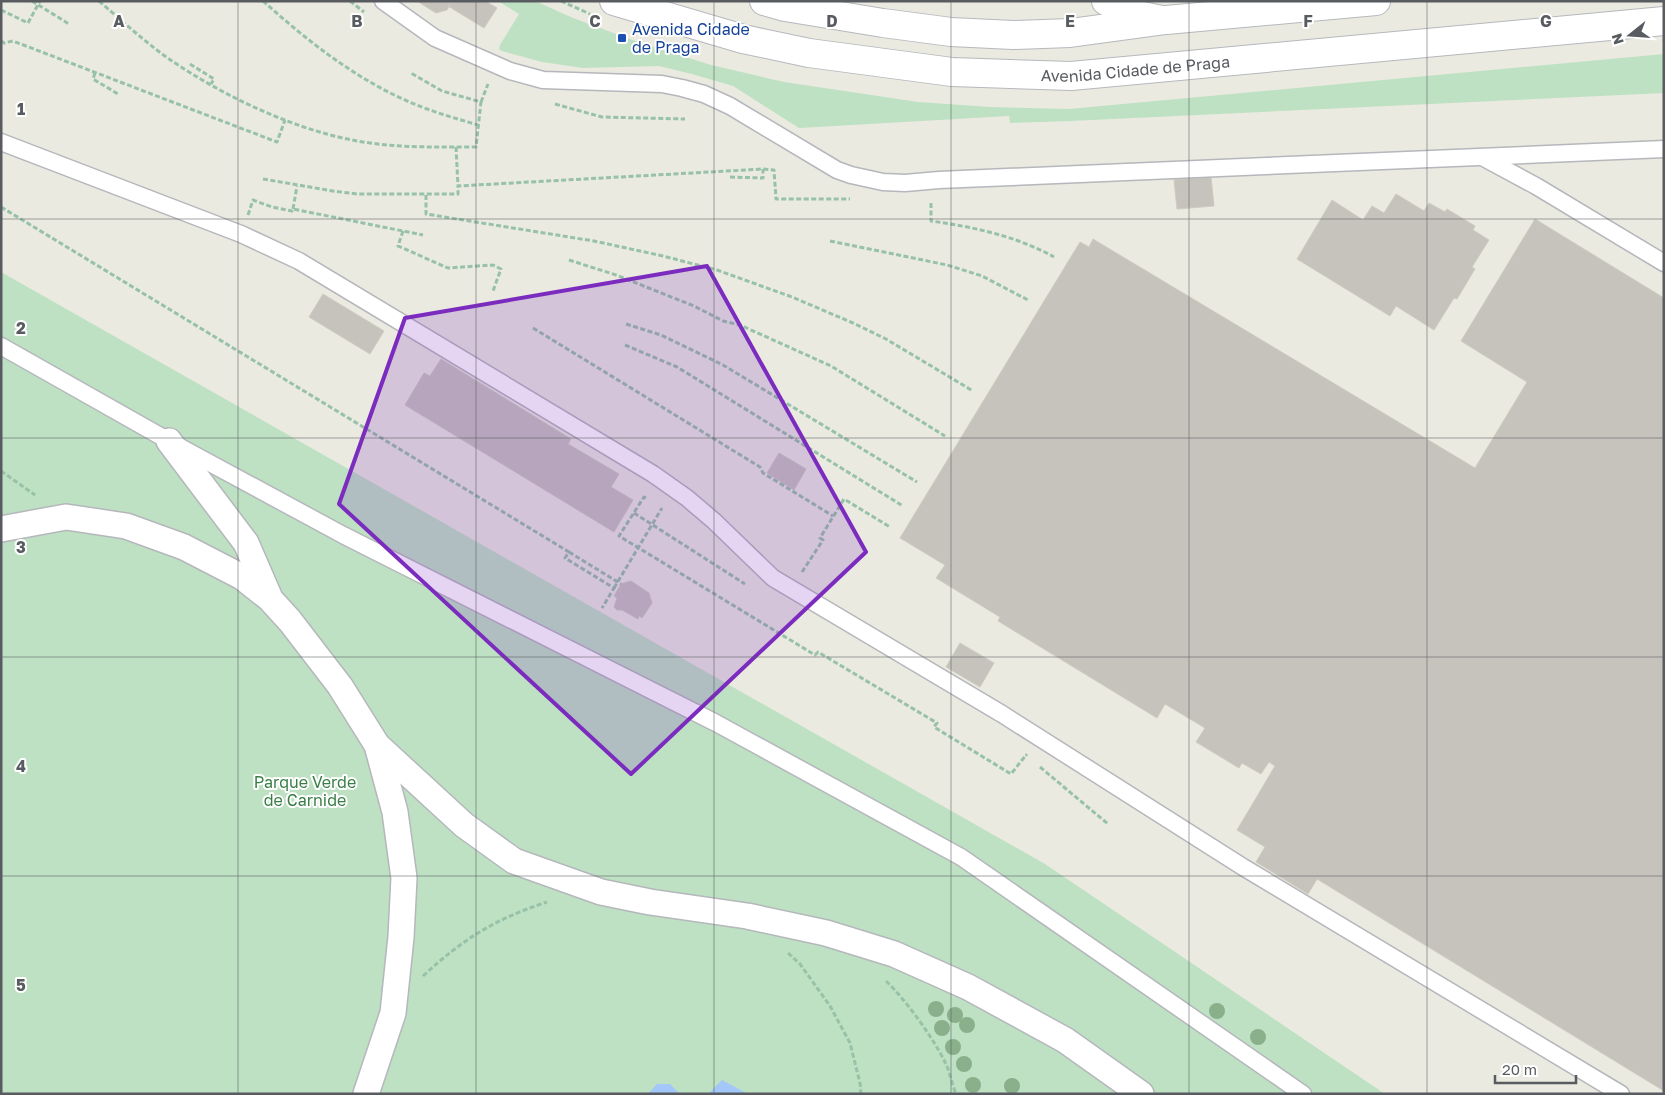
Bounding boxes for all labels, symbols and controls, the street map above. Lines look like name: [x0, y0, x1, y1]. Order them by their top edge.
north arrow: [1605, 10, 1655, 60]
text: A: [113, 11, 125, 31]
text: B: [351, 11, 363, 31]
text: C: [589, 11, 601, 31]
text: D: [826, 11, 838, 31]
text: E: [1065, 11, 1075, 31]
text: F: [1303, 11, 1313, 31]
text: G: [1540, 11, 1552, 31]
place label: Avenida Cidade de Praga: [632, 19, 750, 57]
text: N: [1607, 31, 1627, 47]
marker: Avenida Cidade de Praga: [616, 32, 628, 44]
street label: Avenida Cidade de Praga: [1041, 51, 1231, 86]
text: 1: [17, 99, 25, 119]
text: 2: [16, 318, 26, 338]
text: 3: [16, 537, 26, 557]
text: 4: [16, 756, 26, 776]
park label: Parque Verde de Carnide: [254, 772, 356, 810]
text: 5: [16, 975, 26, 995]
scale bar: [1495, 1052, 1576, 1084]
text: 20 m: [1502, 1060, 1537, 1078]

